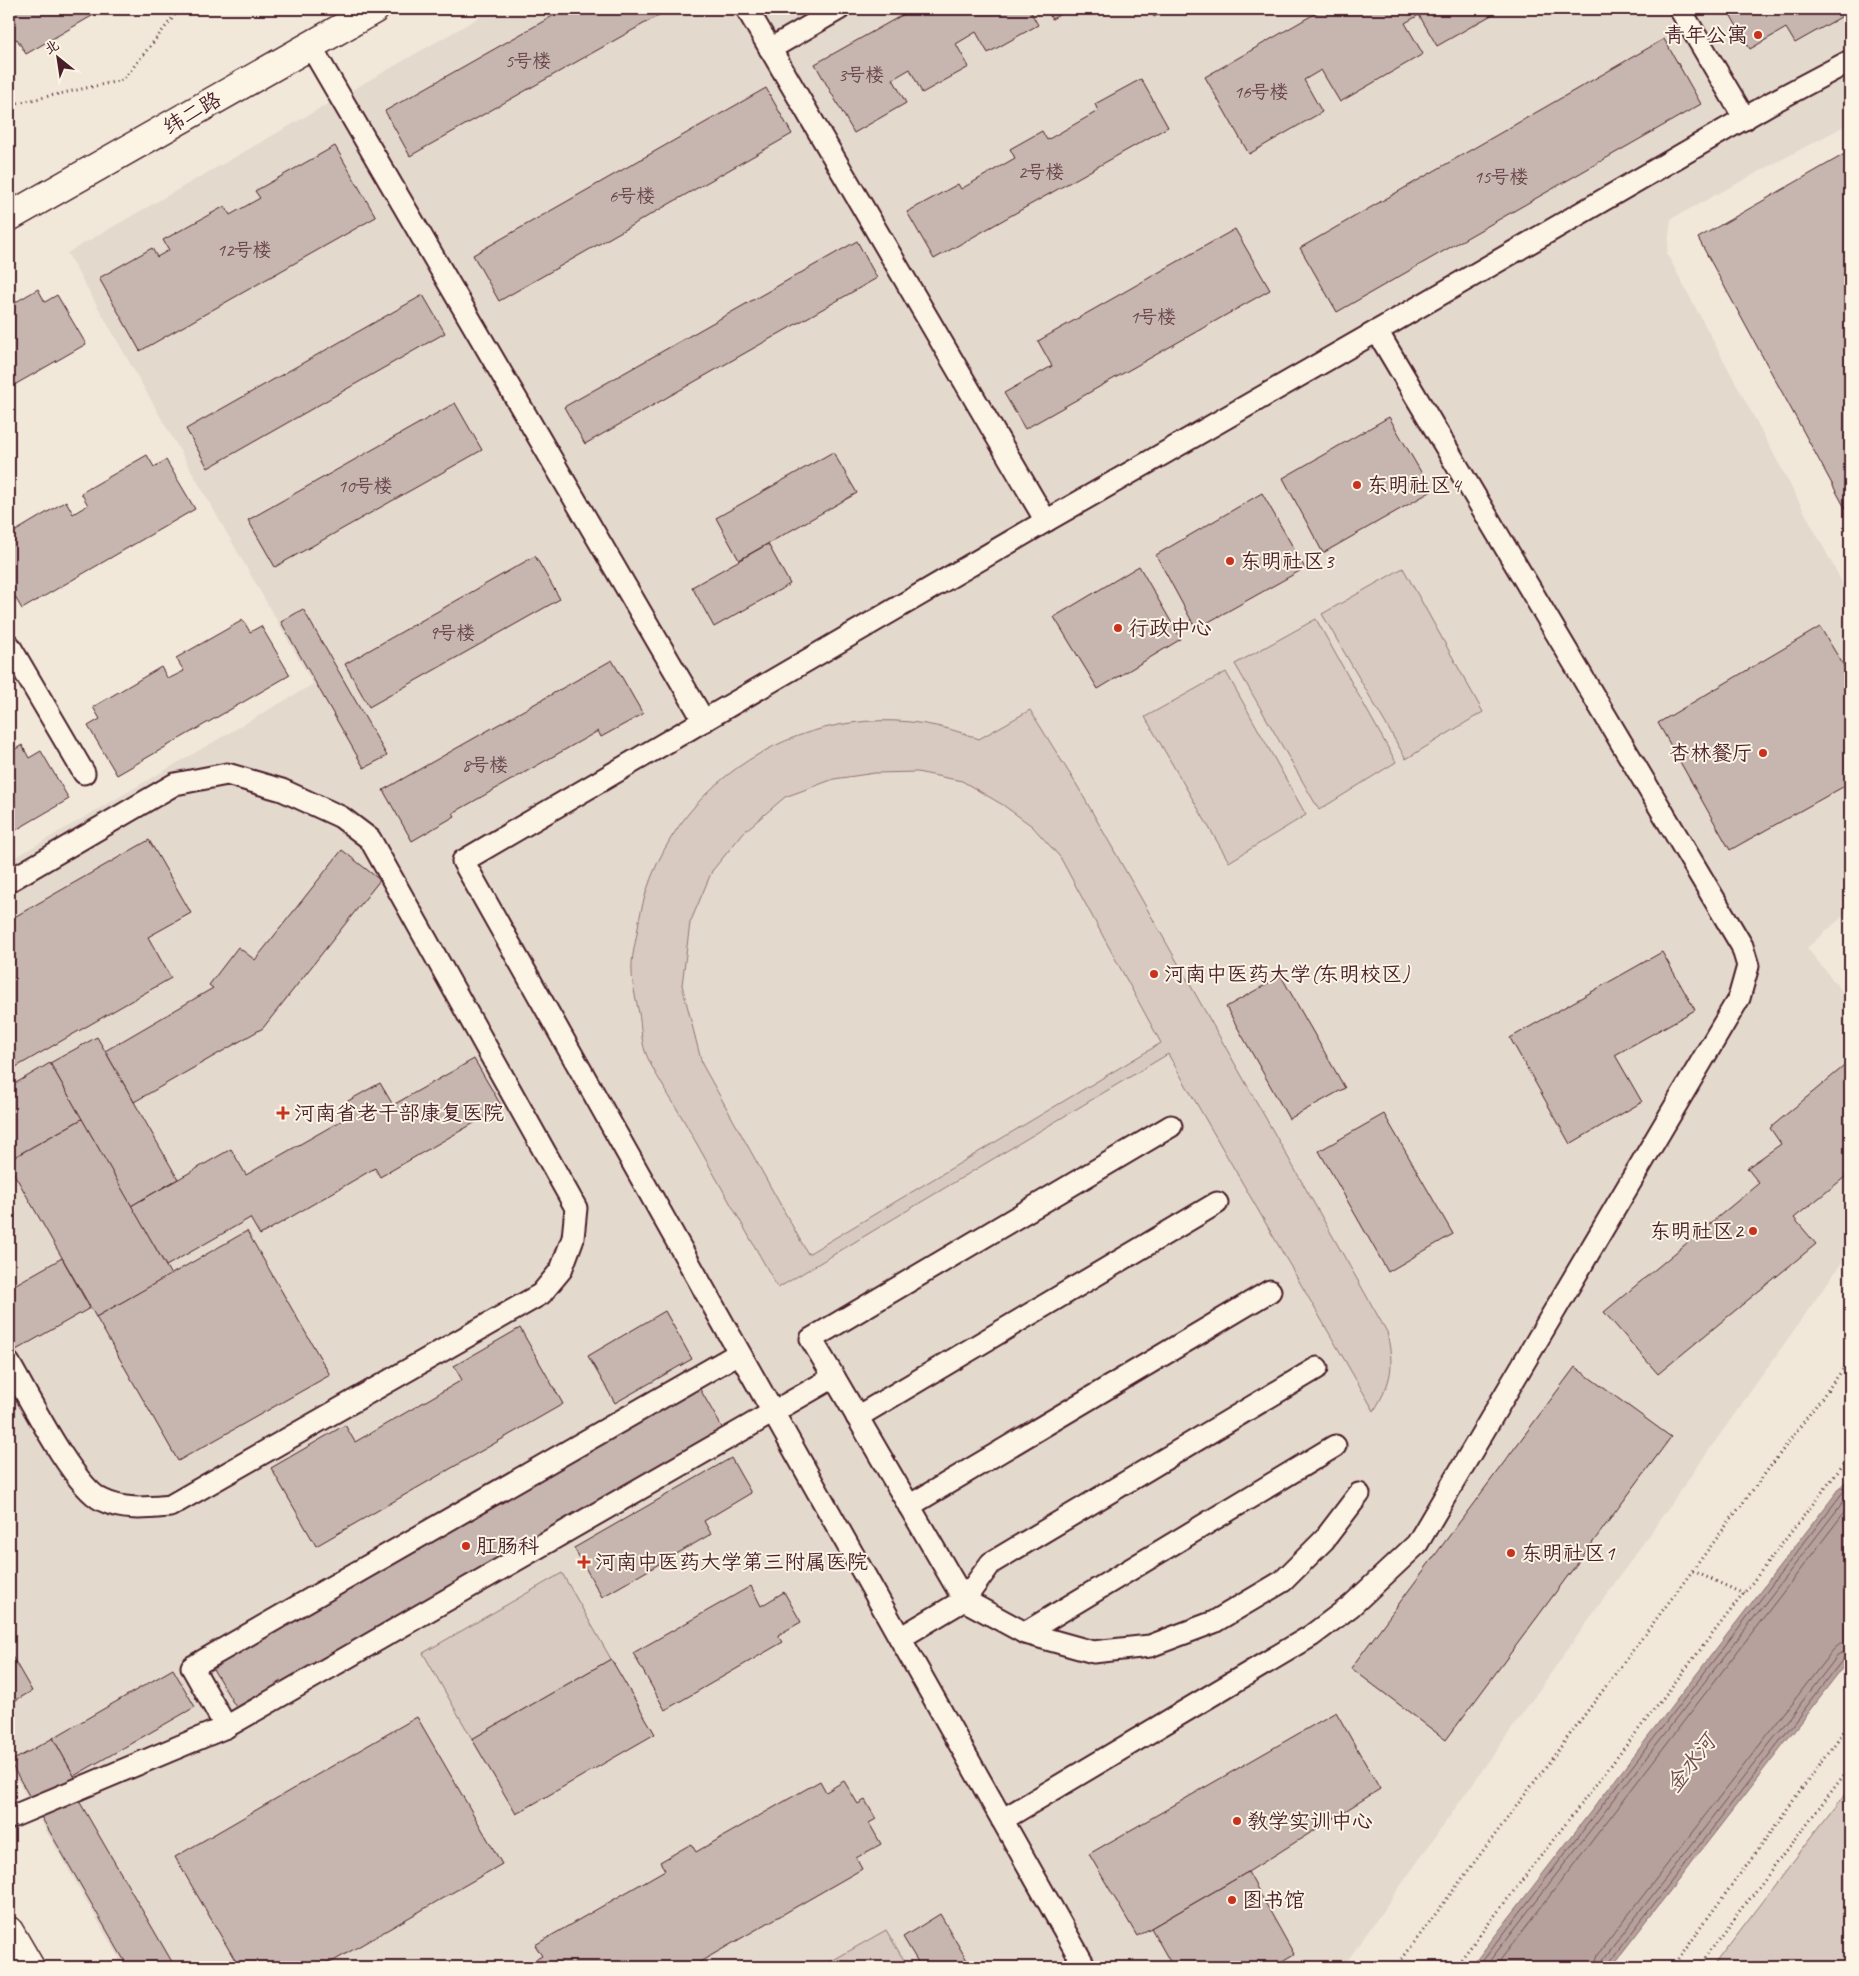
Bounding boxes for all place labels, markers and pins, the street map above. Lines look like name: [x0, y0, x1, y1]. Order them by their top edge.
place label: 青年公寓: [1664, 22, 1748, 48]
marker: 青年公寓: [1752, 29, 1764, 41]
place label: 东明社区4: [1367, 472, 1463, 498]
marker: 东明社区4: [1351, 479, 1363, 491]
place label: 东明社区3: [1240, 548, 1335, 574]
marker: 东明社区3: [1224, 555, 1236, 567]
place label: 行政中心: [1128, 615, 1212, 641]
marker: 行政中心: [1112, 622, 1124, 634]
place label: 杏林餐厅: [1669, 740, 1753, 766]
marker: 杏林餐厅: [1757, 747, 1769, 759]
place label: 河南中医药大学(东明校区): [1164, 961, 1410, 987]
marker: 河南中医药大学(东明校区): [1148, 968, 1160, 980]
place label: 河南省老干部康复医院: [294, 1100, 504, 1126]
marker: 河南省老干部康复医院: [276, 1106, 290, 1120]
place label: 东明社区2: [1650, 1218, 1745, 1244]
marker: 东明社区2: [1747, 1225, 1759, 1237]
place label: 肛肠科: [476, 1533, 539, 1559]
marker: 肛肠科: [460, 1540, 472, 1552]
place label: 东明社区1: [1521, 1540, 1616, 1566]
marker: 东明社区1: [1505, 1547, 1517, 1559]
place label: 河南中医药大学第三附属医院: [595, 1549, 868, 1575]
marker: 河南中医药大学第三附属医院: [577, 1555, 591, 1569]
place label: 教学实训中心: [1247, 1808, 1373, 1834]
marker: 教学实训中心: [1231, 1815, 1243, 1827]
place label: 图书馆: [1242, 1887, 1305, 1913]
marker: 图书馆: [1226, 1894, 1238, 1906]

